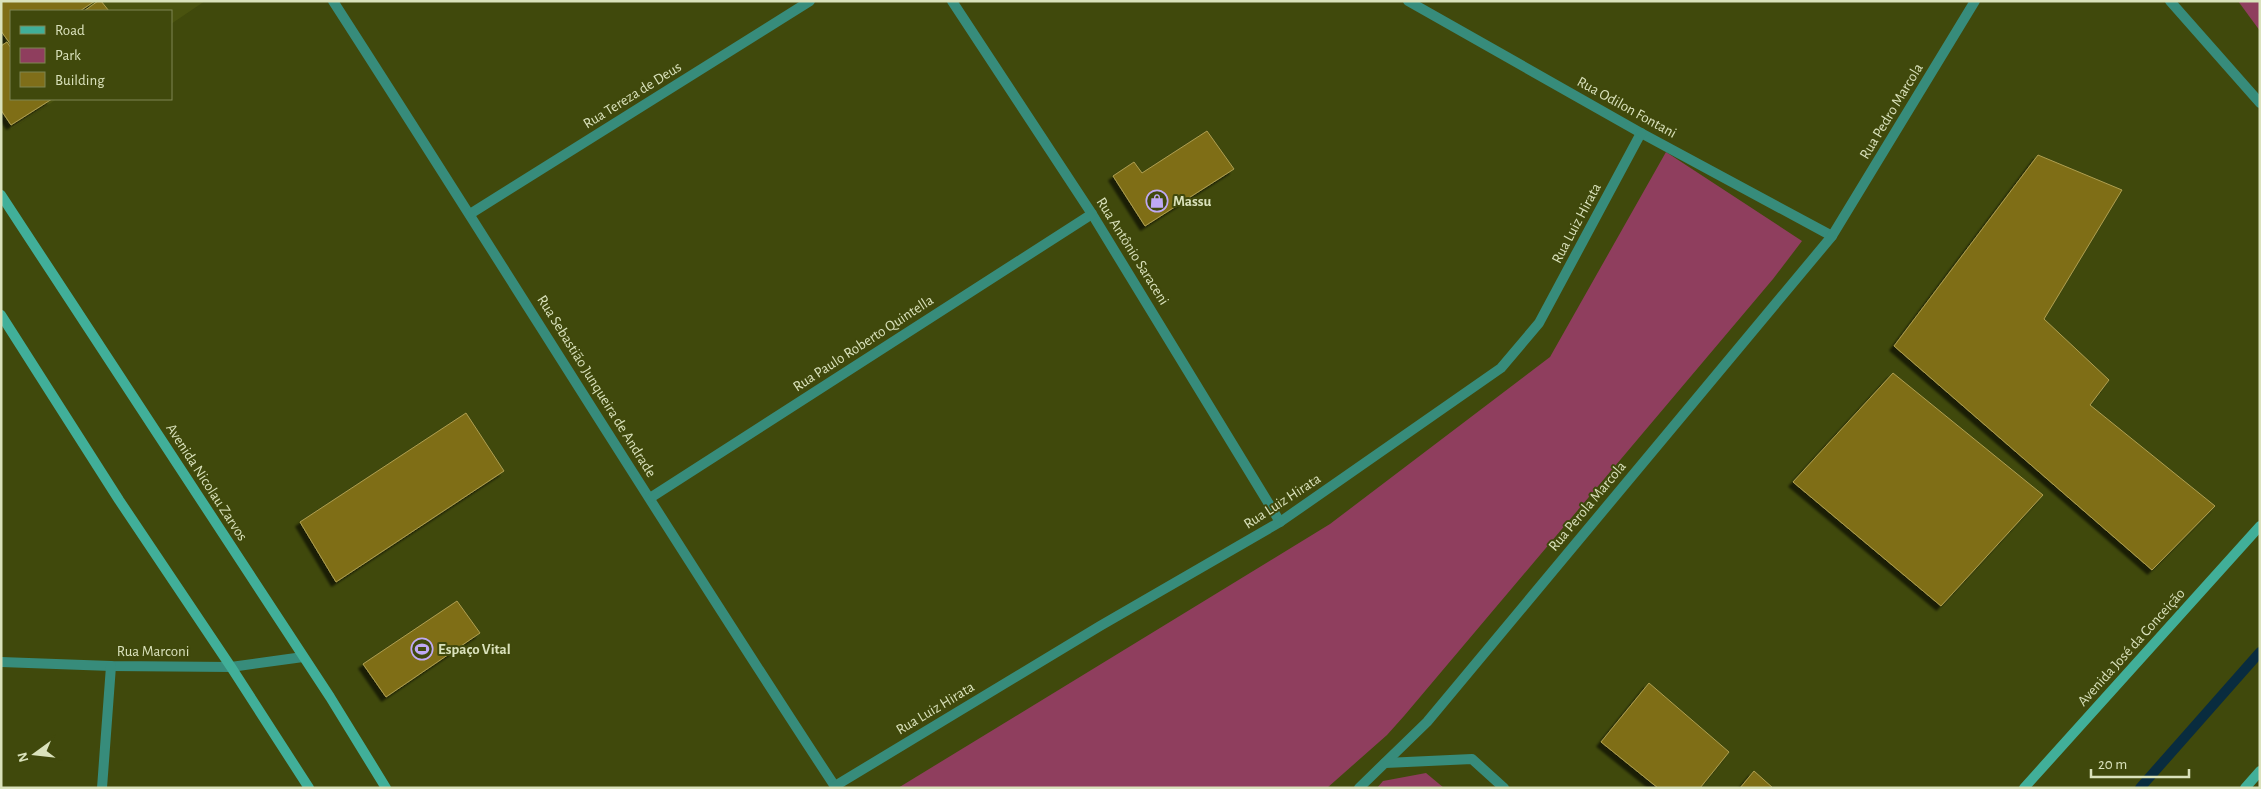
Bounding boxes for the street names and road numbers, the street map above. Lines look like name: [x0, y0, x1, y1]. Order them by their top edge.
street label: Rua Tereza de Deus: [581, 59, 684, 132]
street label: Rua Pedro Marcola: [1857, 61, 1926, 162]
street label: Rua Odilon Fontani: [1575, 74, 1679, 141]
street label: Rua Luiz Hirata: [1549, 181, 1604, 266]
street label: Rua Antônio Saraceni: [1093, 195, 1172, 308]
street label: Rua Paulo Roberto Quintella: [790, 292, 936, 394]
street label: Rua Sebastião Junqueira de Andrade: [534, 293, 659, 480]
street label: Avenida Nicolau Zarvos: [163, 421, 250, 544]
street label: Rua Perola Marcola: [1546, 459, 1629, 554]
street label: Rua Luiz Hirata: [1241, 471, 1324, 532]
street label: Avenida José da Conceição: [2075, 586, 2188, 709]
street label: Rua Marconi: [117, 644, 189, 659]
street label: Rua Luiz Hirata: [893, 679, 977, 738]

